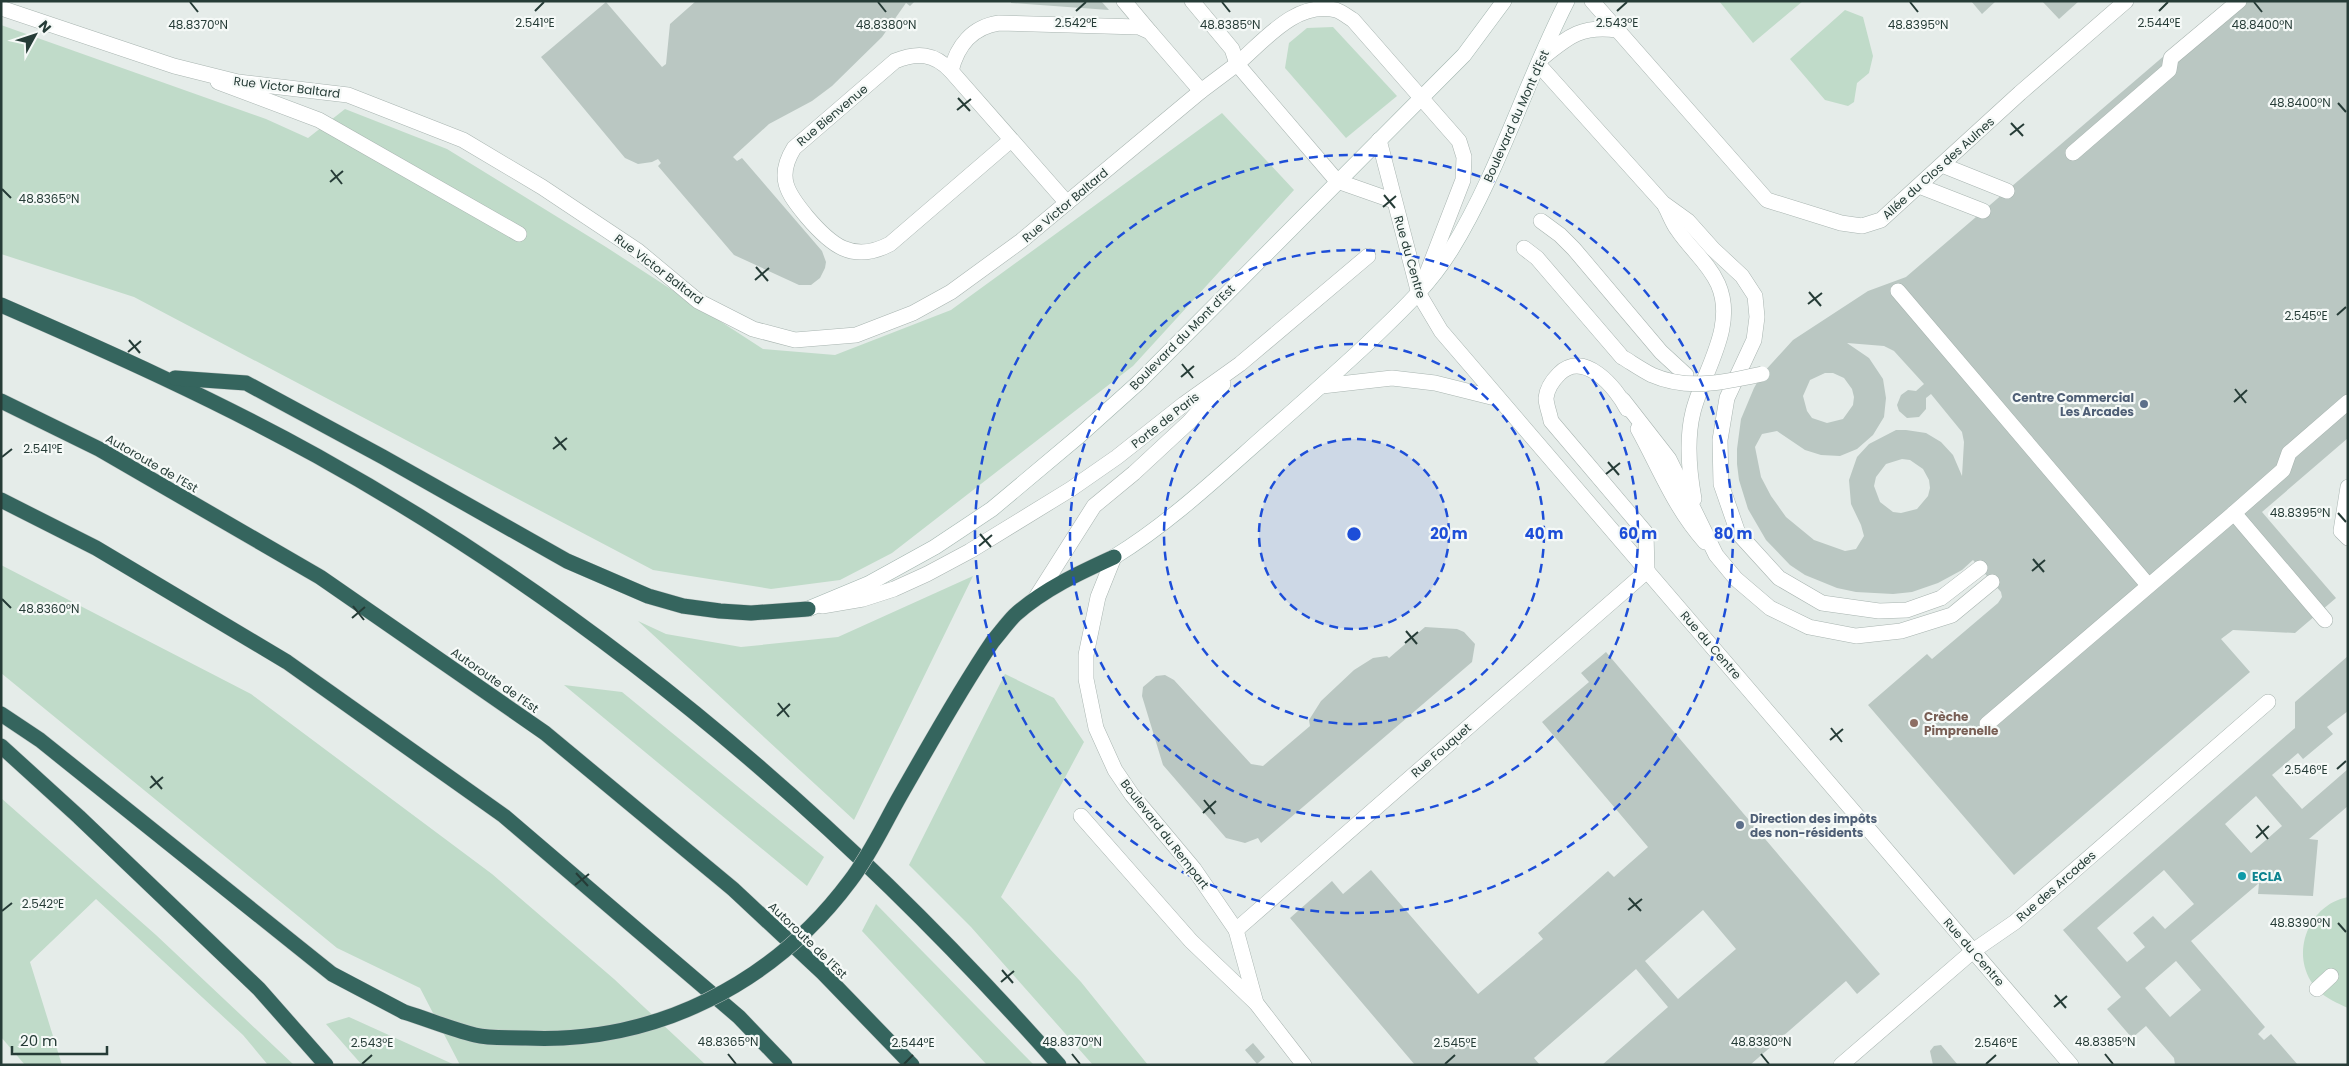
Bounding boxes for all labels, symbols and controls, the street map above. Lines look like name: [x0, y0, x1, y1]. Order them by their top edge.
north arrow: [10, 10, 60, 60]
text: 2.541°E: [515, 14, 555, 31]
text: 2.542°E: [1055, 14, 1097, 31]
text: 2.543°E: [1596, 14, 1638, 31]
text: 2.544°E: [2137, 14, 2181, 31]
text: N: [34, 16, 56, 37]
text: 48.8370°N: [168, 16, 228, 33]
text: 48.8380°N: [856, 16, 916, 33]
text: 48.8385°N: [1200, 16, 1260, 33]
text: 48.8395°N: [1888, 16, 1948, 33]
text: 48.8400°N: [2231, 16, 2293, 33]
street label: Boulevard du Mont d'Est: [1479, 47, 1553, 185]
street label: Rue Victor Baltard: [233, 72, 341, 102]
street label: Rue Bienvenue: [793, 80, 871, 150]
text: 48.8400°N: [2269, 94, 2331, 111]
street label: Allée du Clos des Aulnes: [1878, 113, 1998, 223]
street label: Rue Victor Baltard: [1018, 164, 1112, 246]
text: 48.8365°N: [19, 190, 79, 207]
street label: Rue du Centre: [1390, 214, 1430, 300]
street label: Rue Victor Baltard: [611, 230, 707, 308]
street label: Boulevard du Mont d'Est: [1125, 280, 1239, 394]
text: 2.545°E: [2284, 307, 2328, 324]
street label: Porte de Paris: [1128, 388, 1202, 452]
place label: Centre Commercial Les Arcades: [2012, 389, 2134, 420]
marker: Centre Commercial Les Arcades: [2138, 398, 2150, 410]
street label: Autoroute de l’Est: [103, 430, 201, 496]
text: 2.541°E: [23, 440, 63, 457]
text: 48.8395°N: [2270, 504, 2330, 521]
text: 20 m: [1430, 523, 1468, 544]
text: 40 m: [1524, 523, 1564, 544]
text: 60 m: [1619, 523, 1657, 544]
text: 80 m: [1714, 523, 1752, 544]
centre of rings: [1345, 525, 1363, 543]
text: 48.8360°N: [19, 600, 79, 617]
street label: Rue du Centre: [1677, 607, 1745, 683]
street label: Autoroute de l’Est: [448, 643, 542, 717]
place label: Crèche Pimprenelle: [1924, 708, 1999, 739]
marker: Crèche Pimprenelle: [1908, 717, 1920, 729]
street label: Rue Fouquet: [1407, 719, 1475, 781]
text: 2.546°E: [2284, 761, 2328, 778]
street label: Boulevard du Rempart: [1117, 776, 1213, 892]
place label: Direction des impôts des non-résidents: [1750, 810, 1877, 841]
marker: Direction des impôts des non-résidents: [1734, 819, 1746, 831]
street label: Rue des Arcades: [2013, 847, 2099, 925]
place label: ECLA: [2252, 868, 2282, 885]
marker: ECLA: [2236, 870, 2248, 882]
text: 2.542°E: [22, 895, 64, 912]
street label: Autoroute de l’Est: [765, 898, 851, 982]
street label: Rue du Centre: [1940, 914, 2008, 990]
text: 48.8390°N: [2270, 914, 2330, 931]
scale bar: [12, 1024, 108, 1056]
text: 20 m: [20, 1030, 58, 1051]
text: 48.8365°N: [698, 1033, 758, 1050]
text: 48.8370°N: [1042, 1033, 1102, 1050]
text: 48.8380°N: [1731, 1033, 1791, 1050]
text: 48.8385°N: [2075, 1033, 2135, 1050]
text: 2.543°E: [351, 1034, 393, 1051]
text: 2.544°E: [891, 1034, 935, 1051]
text: 2.545°E: [1433, 1034, 1477, 1051]
text: 2.546°E: [1974, 1034, 2018, 1051]

